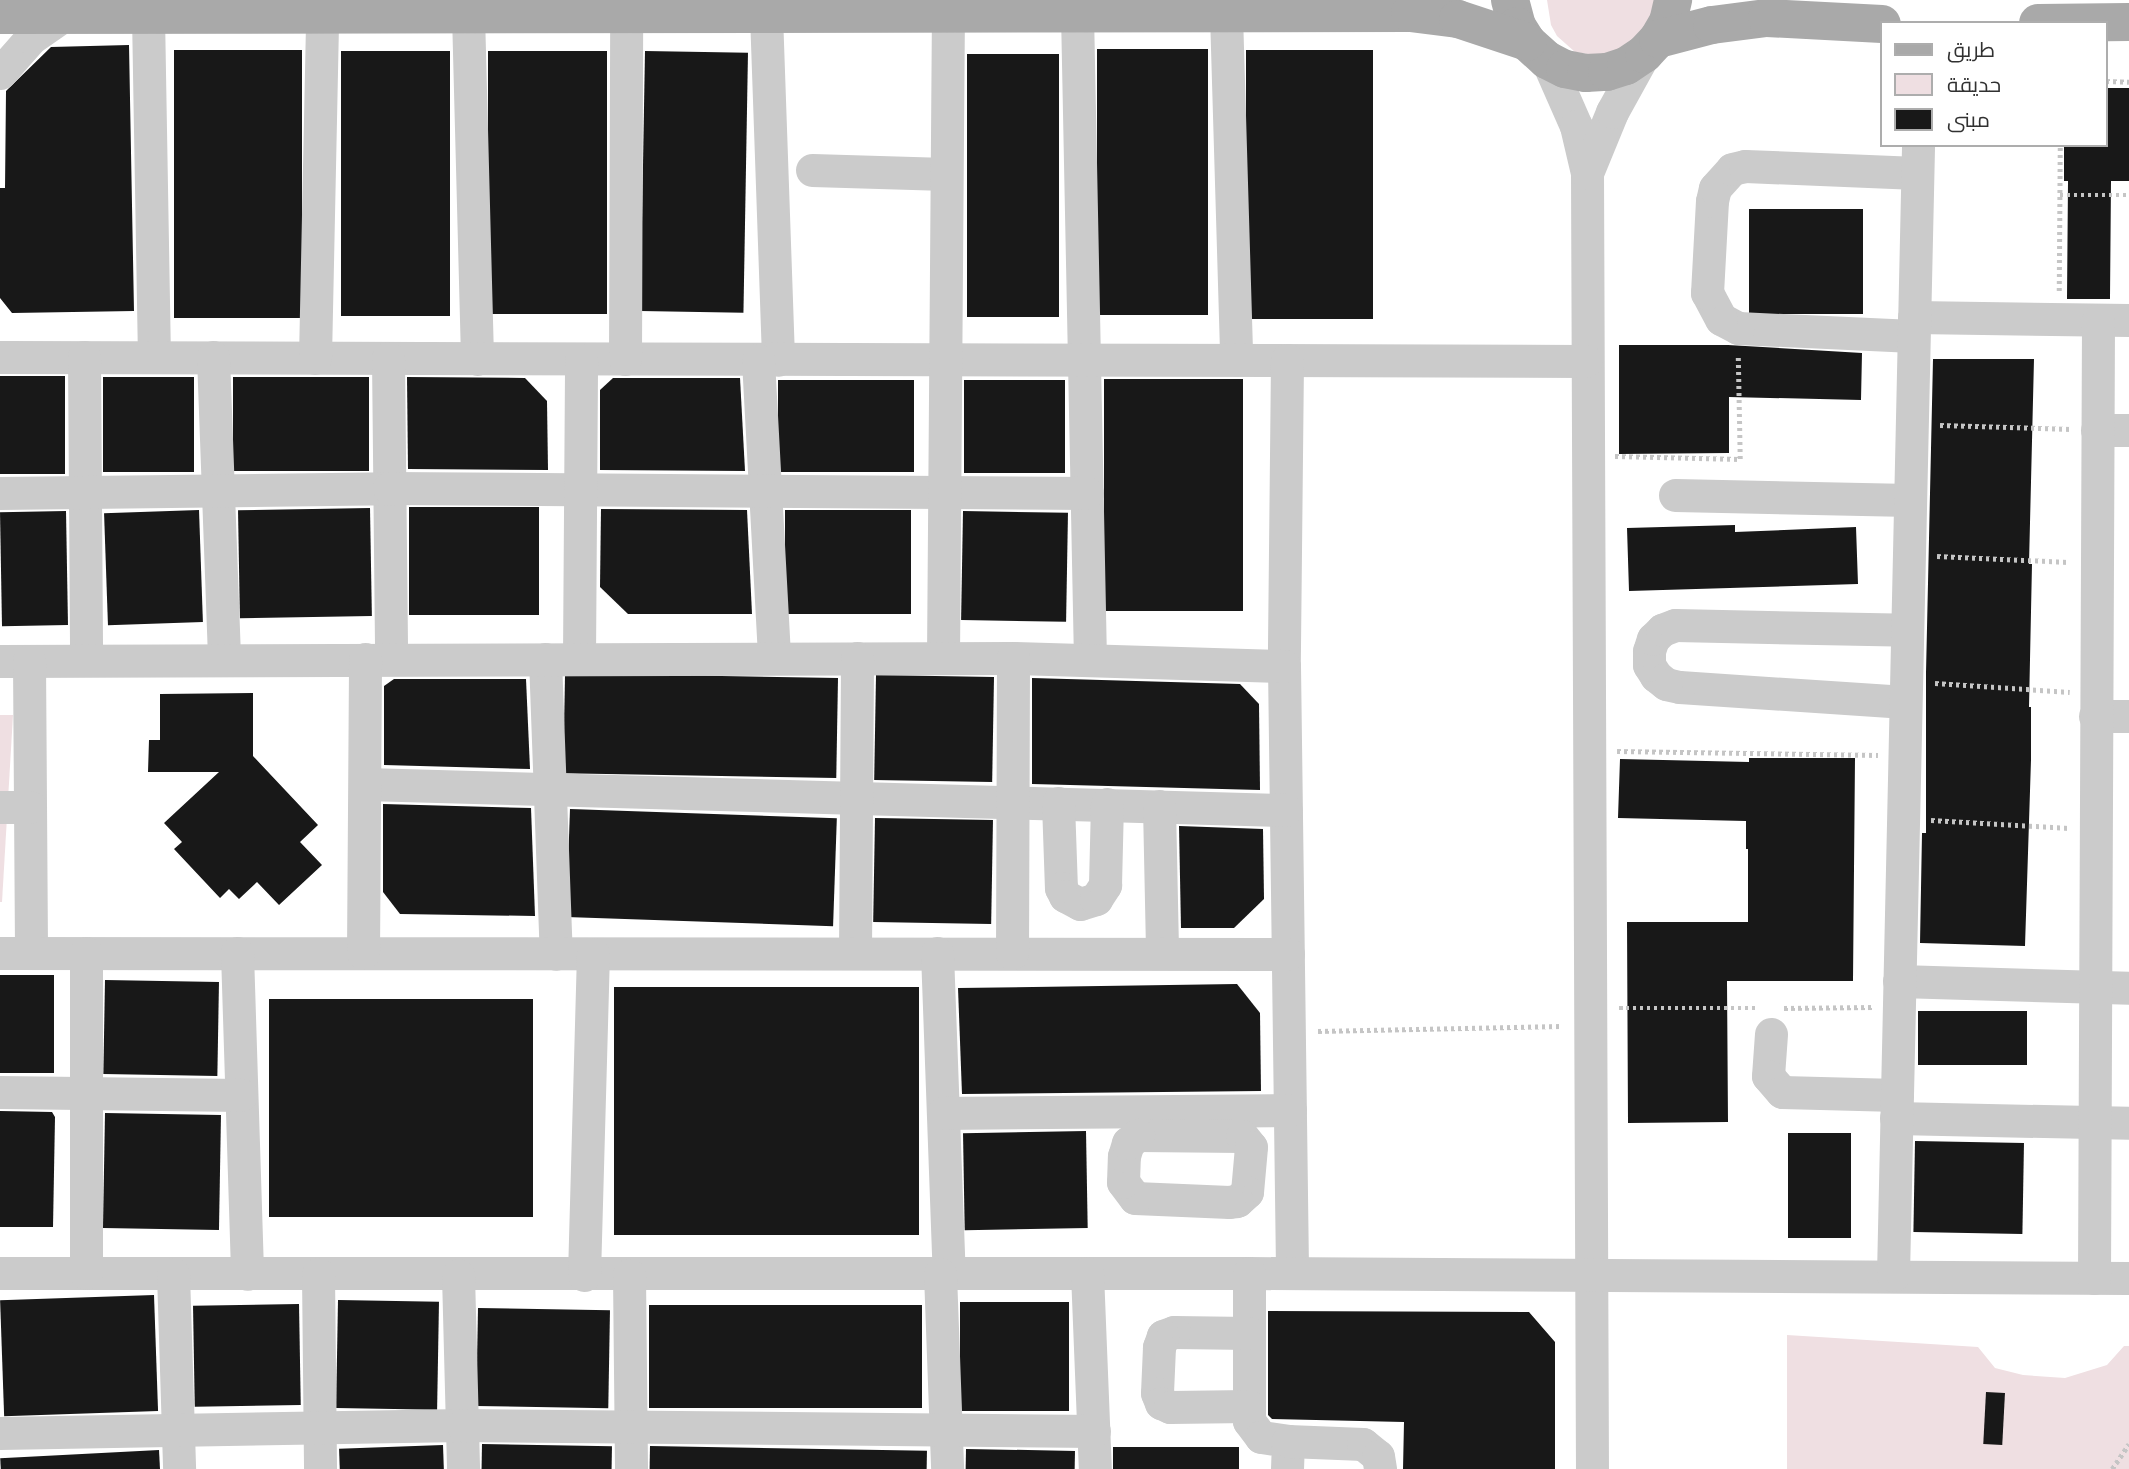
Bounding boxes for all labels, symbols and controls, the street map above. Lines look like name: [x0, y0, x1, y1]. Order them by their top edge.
legend: [1881, 21, 2108, 147]
text: طريق: [1947, 37, 1995, 63]
text: حديقة: [1947, 72, 2001, 98]
text: مبنى: [1947, 107, 1990, 133]

